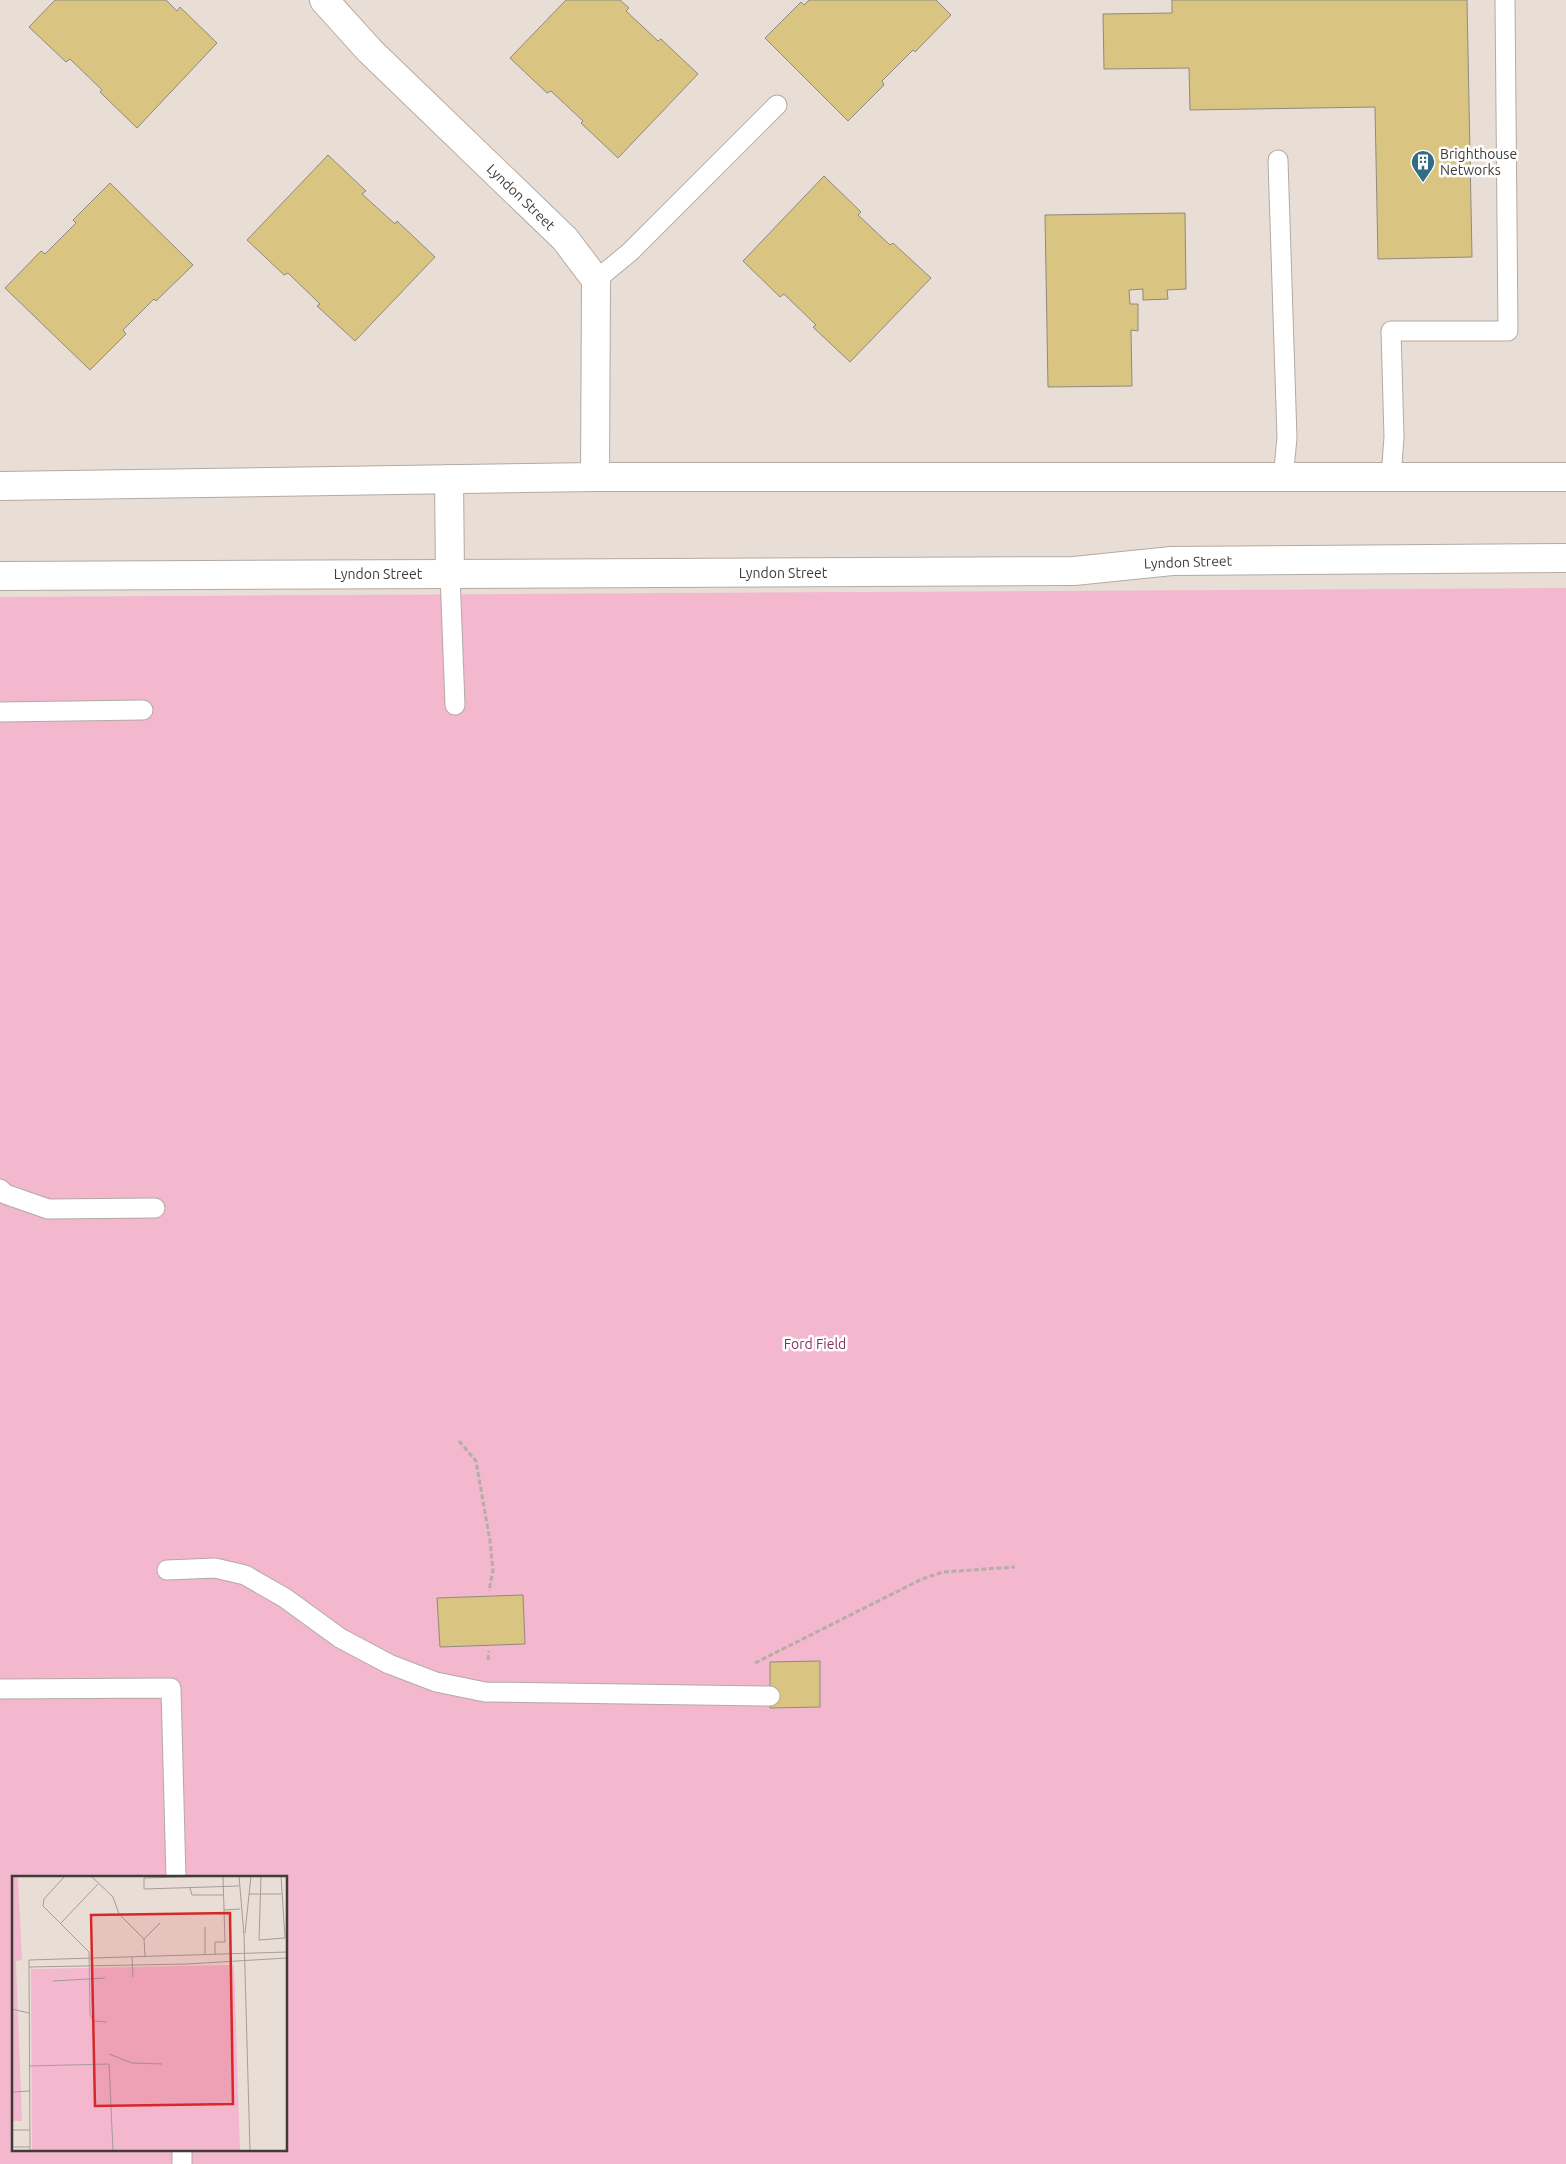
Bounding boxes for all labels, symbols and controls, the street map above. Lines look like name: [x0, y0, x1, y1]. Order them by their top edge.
place label: Brighthouse Networks: [1440, 146, 1517, 178]
building icon: Brighthouse Networks: [1410, 149, 1436, 183]
street label: Lyndon Street: [484, 161, 559, 234]
street label: Lyndon Street: [1144, 552, 1233, 572]
street label: Lyndon Street: [739, 565, 828, 581]
street label: Lyndon Street: [334, 566, 423, 582]
park label: Ford Field: [784, 1336, 846, 1352]
inset map: [12, 1876, 288, 2152]

